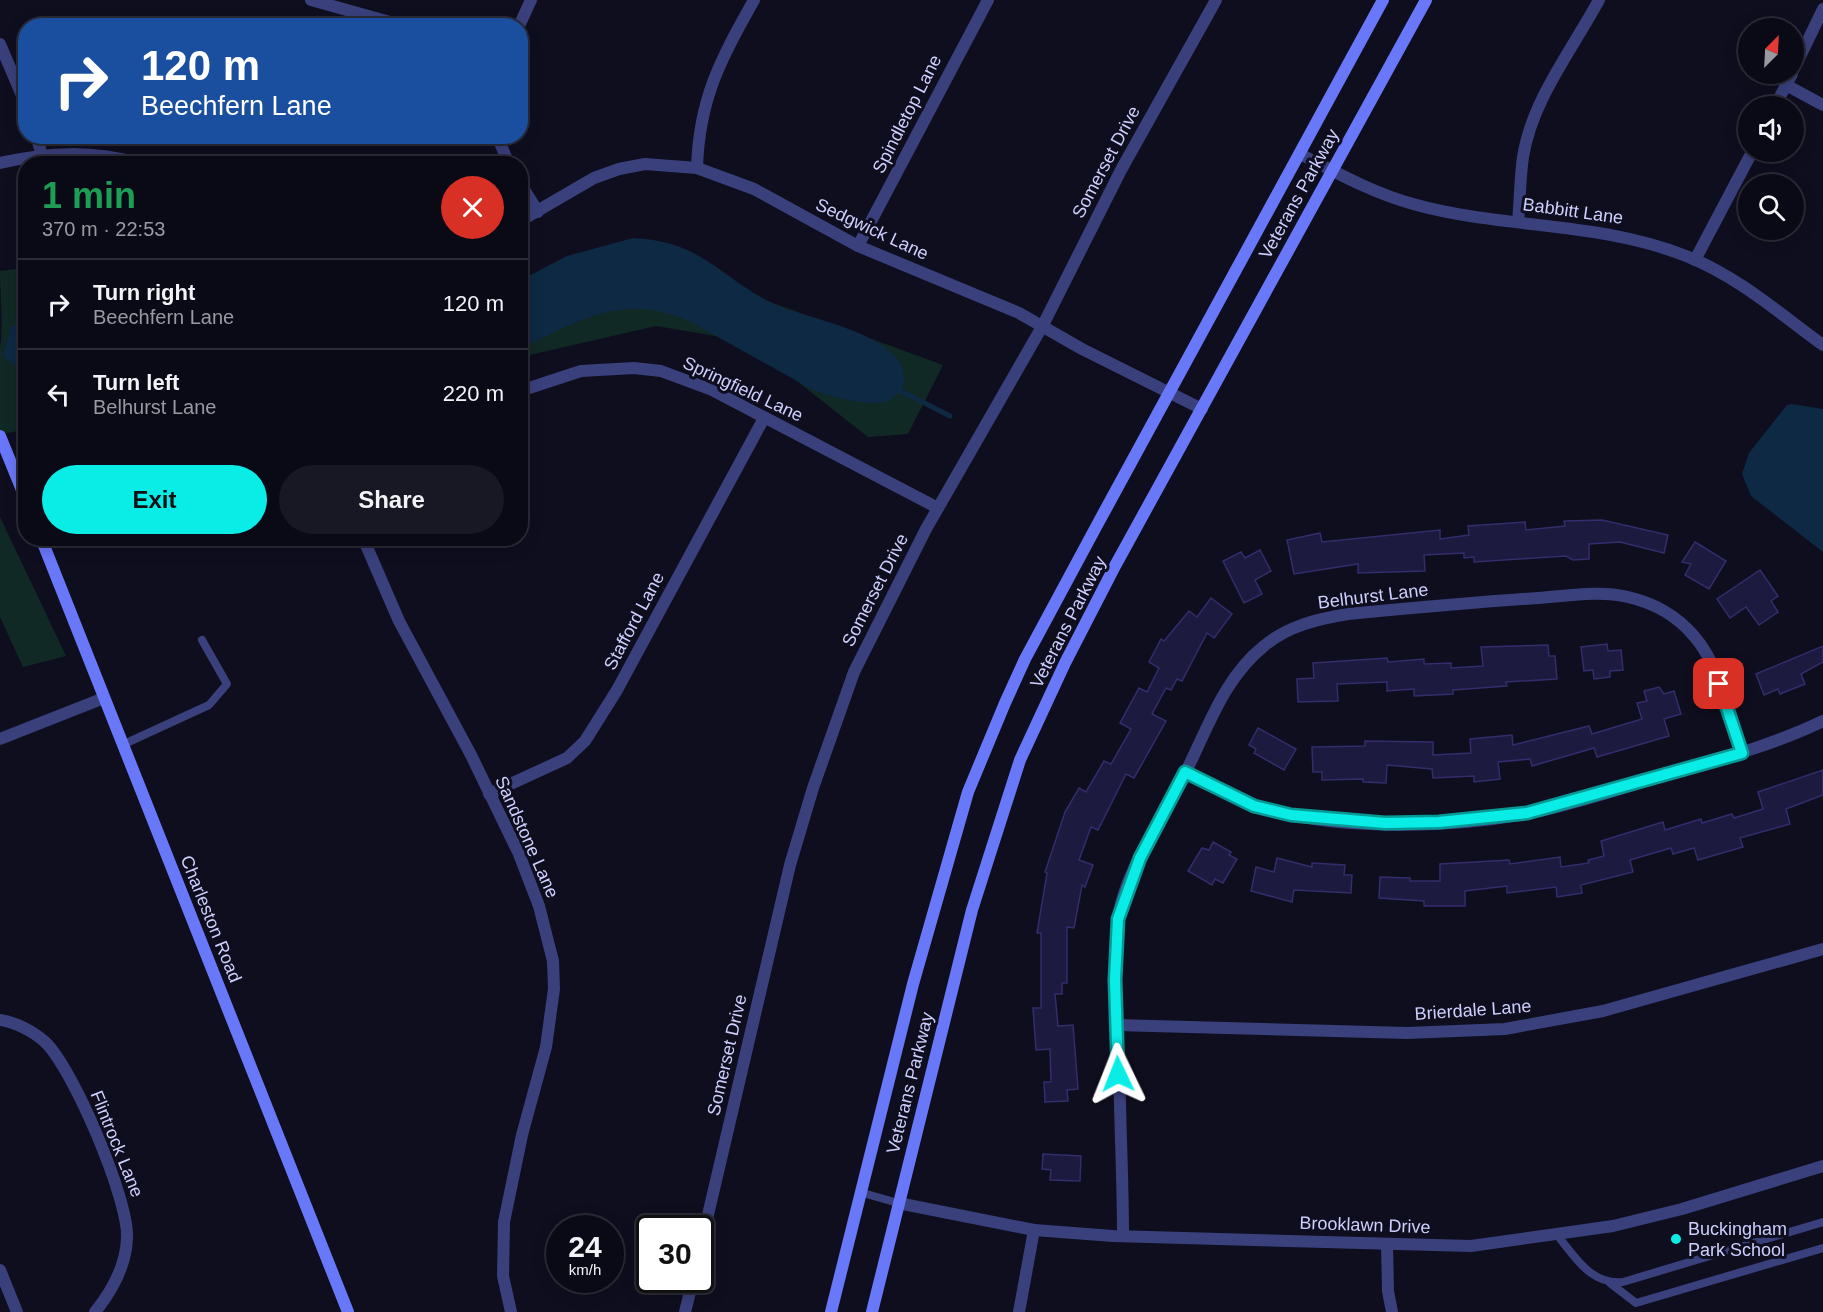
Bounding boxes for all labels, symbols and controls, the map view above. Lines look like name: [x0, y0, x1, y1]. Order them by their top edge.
north arrow: [1738, 18, 1804, 84]
map controls: [1738, 18, 1804, 240]
icon: right: [42, 42, 120, 120]
text: 120 m: [141, 42, 260, 89]
street label: Spindletop Lane: [869, 51, 945, 177]
text: Beechfern Lane: [141, 91, 332, 121]
button: sound: [1738, 96, 1804, 162]
street label: Somerset Drive: [1068, 103, 1144, 221]
street label: Veterans Parkway: [1255, 126, 1343, 262]
button: search: [1738, 174, 1804, 240]
text: 1 min: [42, 175, 136, 216]
button: close: [441, 176, 504, 239]
street label: Sedgwick Lane: [812, 194, 932, 264]
street label: Babbitt Lane: [1522, 194, 1624, 228]
text: 370 m · 22:53: [42, 218, 165, 240]
text: Turn right: [93, 280, 195, 305]
icon: right: [42, 288, 75, 321]
text: 120 m: [443, 291, 504, 316]
text: Beechfern Lane: [93, 306, 234, 328]
street label: Springfield Lane: [680, 352, 806, 426]
text: Turn left: [93, 370, 179, 395]
icon: left: [42, 378, 75, 411]
text: 220 m: [443, 381, 504, 406]
text: Belhurst Lane: [93, 396, 216, 418]
button: Exit: [42, 465, 267, 534]
button: Share: [279, 465, 504, 534]
street label: Somerset Drive: [838, 530, 912, 650]
street label: Veterans Parkway: [1026, 553, 1110, 691]
street label: Stafford Lane: [600, 569, 668, 673]
street label: Belhurst Lane: [1317, 579, 1429, 613]
pin: [1693, 658, 1744, 709]
icon: arrive: [1702, 667, 1735, 700]
street label: Sandstone Lane: [491, 773, 563, 901]
street label: Charleston Road: [176, 853, 246, 985]
street label: Somerset Drive: [703, 992, 751, 1118]
street label: Brierdale Lane: [1414, 996, 1532, 1024]
street label: Veterans Parkway: [883, 1010, 937, 1156]
position arrow: [1086, 1042, 1150, 1106]
street label: Flintrock Lane: [87, 1088, 147, 1200]
street label: Brooklawn Drive: [1299, 1213, 1431, 1237]
speed limit sign: 30: [636, 1215, 714, 1293]
place label: Buckingham Park School: [1688, 1219, 1787, 1260]
text: 24: [568, 1230, 602, 1263]
marker: Buckingham Park School: [1669, 1232, 1683, 1246]
text: km/h: [569, 1261, 601, 1278]

